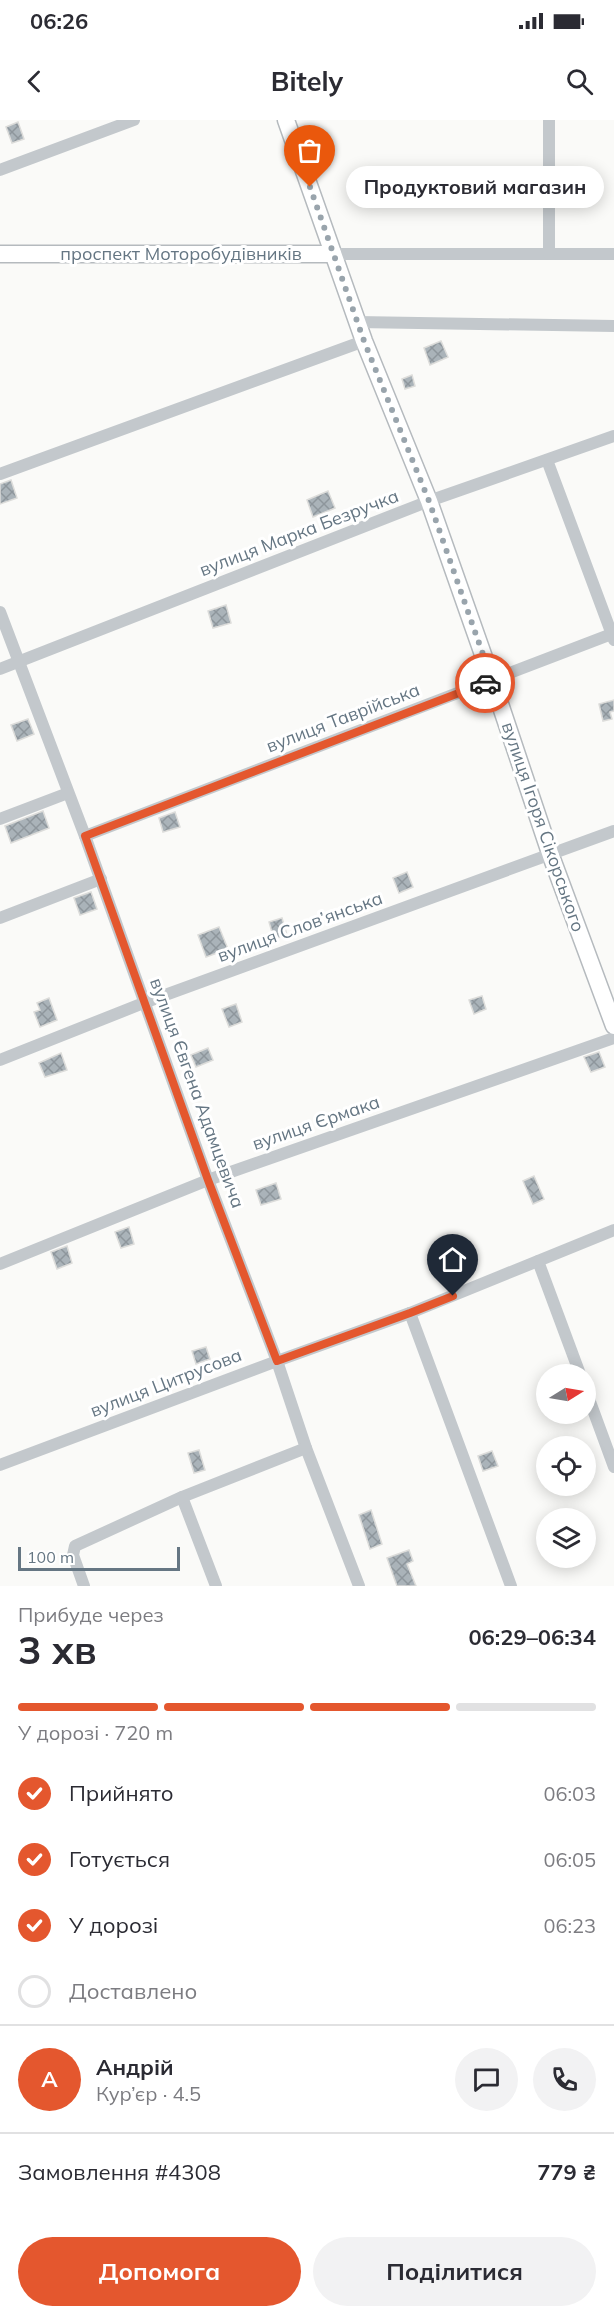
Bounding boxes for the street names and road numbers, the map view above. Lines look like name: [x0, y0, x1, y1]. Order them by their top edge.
street label: проспект Моторобудівників: [60, 242, 302, 265]
street label: вулиця Марка Безручка: [196, 484, 402, 581]
street label: вулиця Таврійська: [263, 678, 423, 757]
street label: вулиця Ігоря Сікорського: [497, 719, 590, 935]
street label: вулиця Слов’янська: [214, 886, 385, 967]
street label: вулиця Євгена Адамцевича: [145, 975, 250, 1211]
street label: вулиця Єрмака: [249, 1090, 383, 1155]
street label: вулиця Цитрусова: [87, 1343, 245, 1422]

